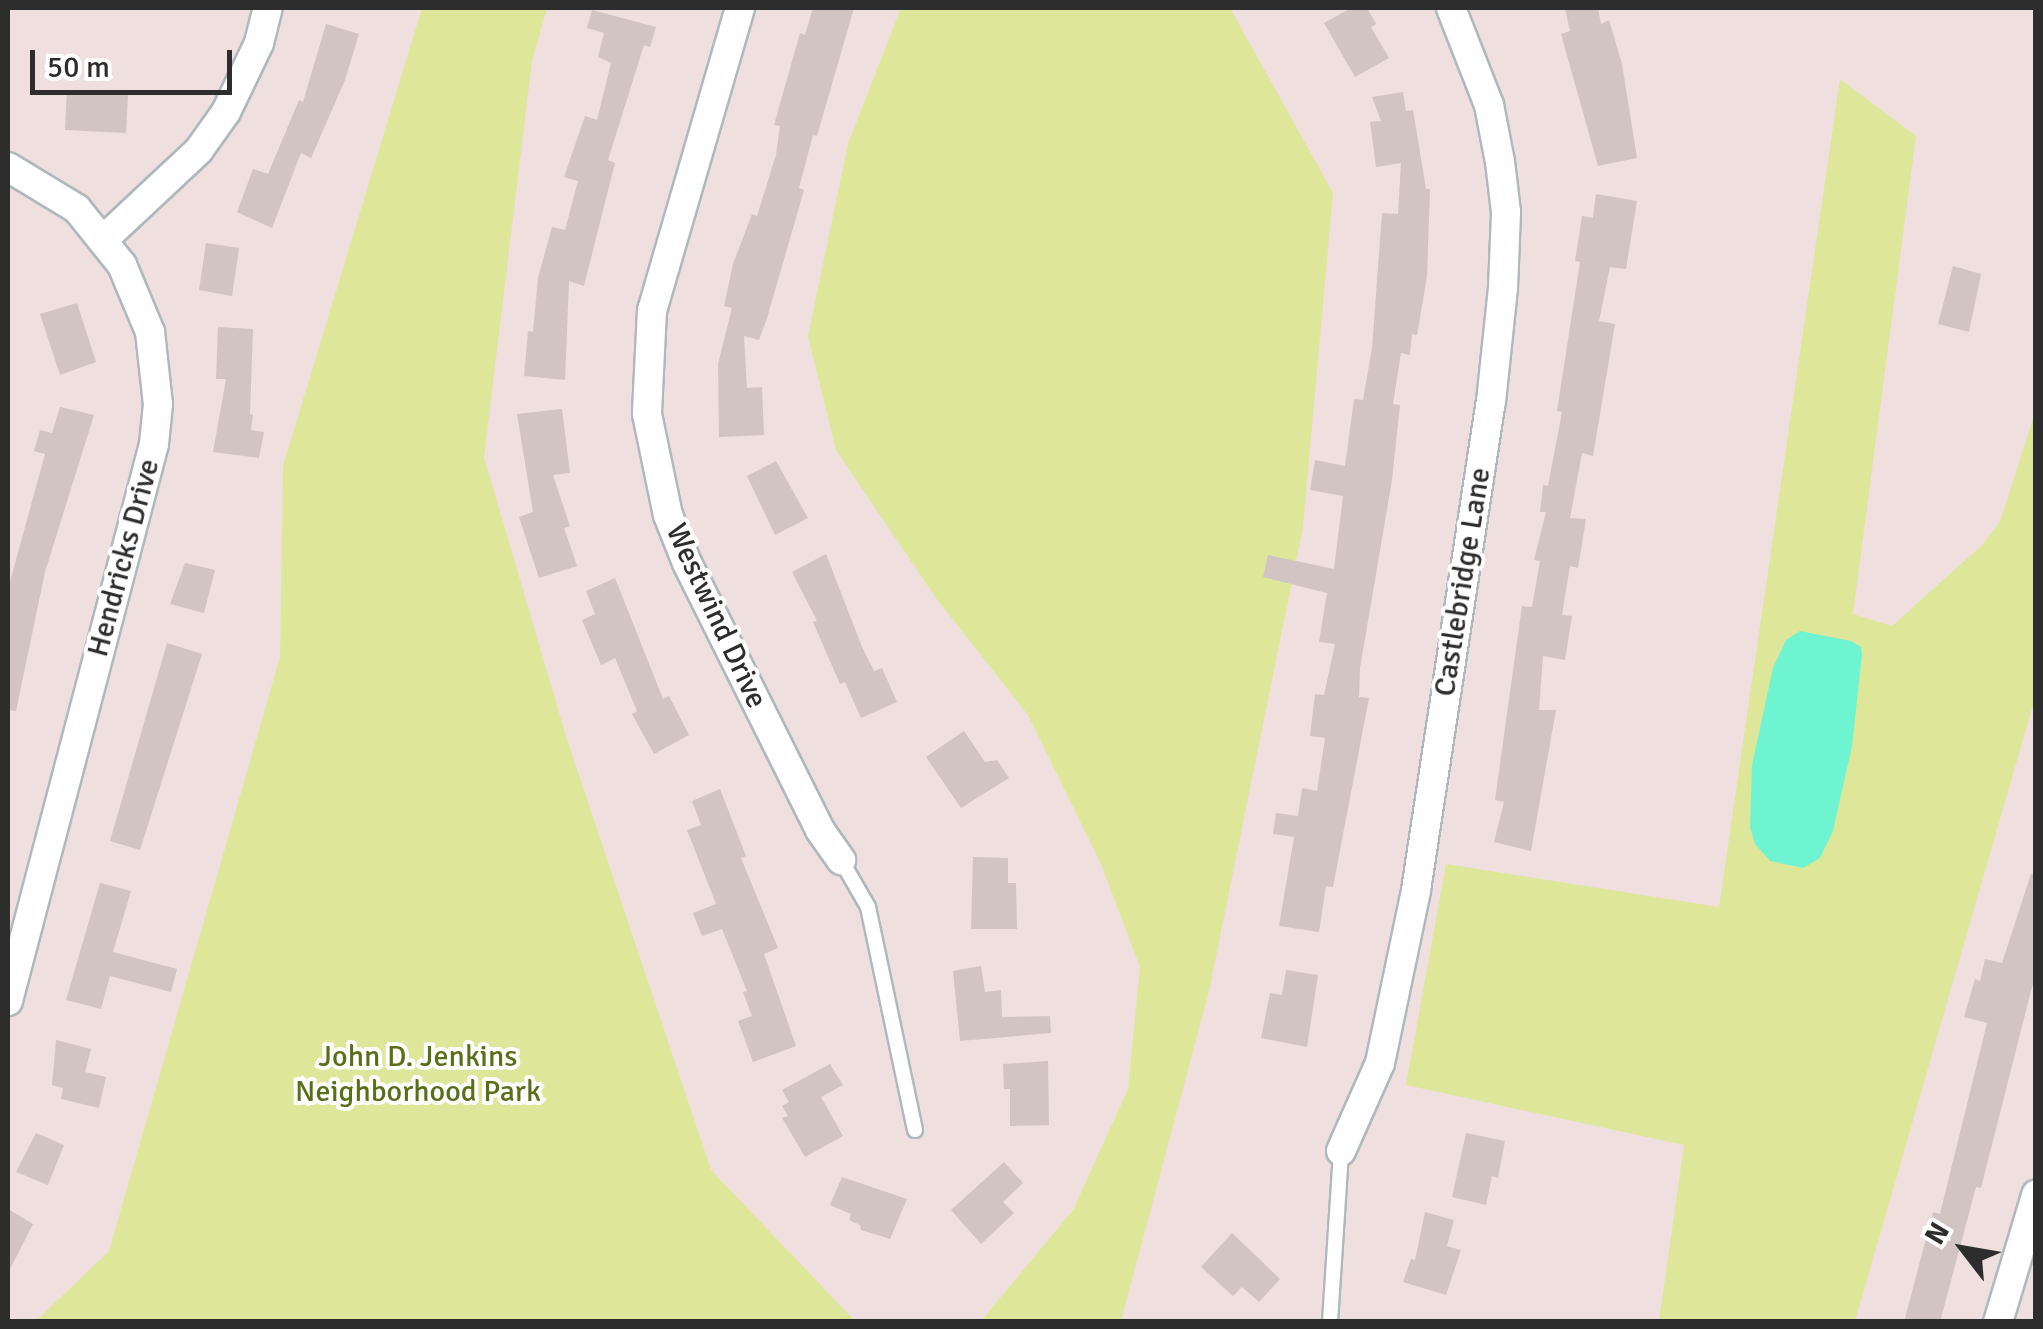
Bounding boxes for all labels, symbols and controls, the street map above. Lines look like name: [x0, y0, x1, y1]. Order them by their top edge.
scale bar: [35, 30, 238, 92]
text: 50 m: [47, 49, 110, 86]
street label: Hendricks Drive: [80, 455, 168, 661]
street label: Castlebridge Lane: [1427, 465, 1499, 699]
street label: Westwind Drive: [658, 518, 774, 714]
park label: John D. Jenkins Neighborhood Park: [295, 1039, 541, 1110]
north arrow: [1913, 1199, 2013, 1299]
text: N: [1918, 1216, 1957, 1251]

